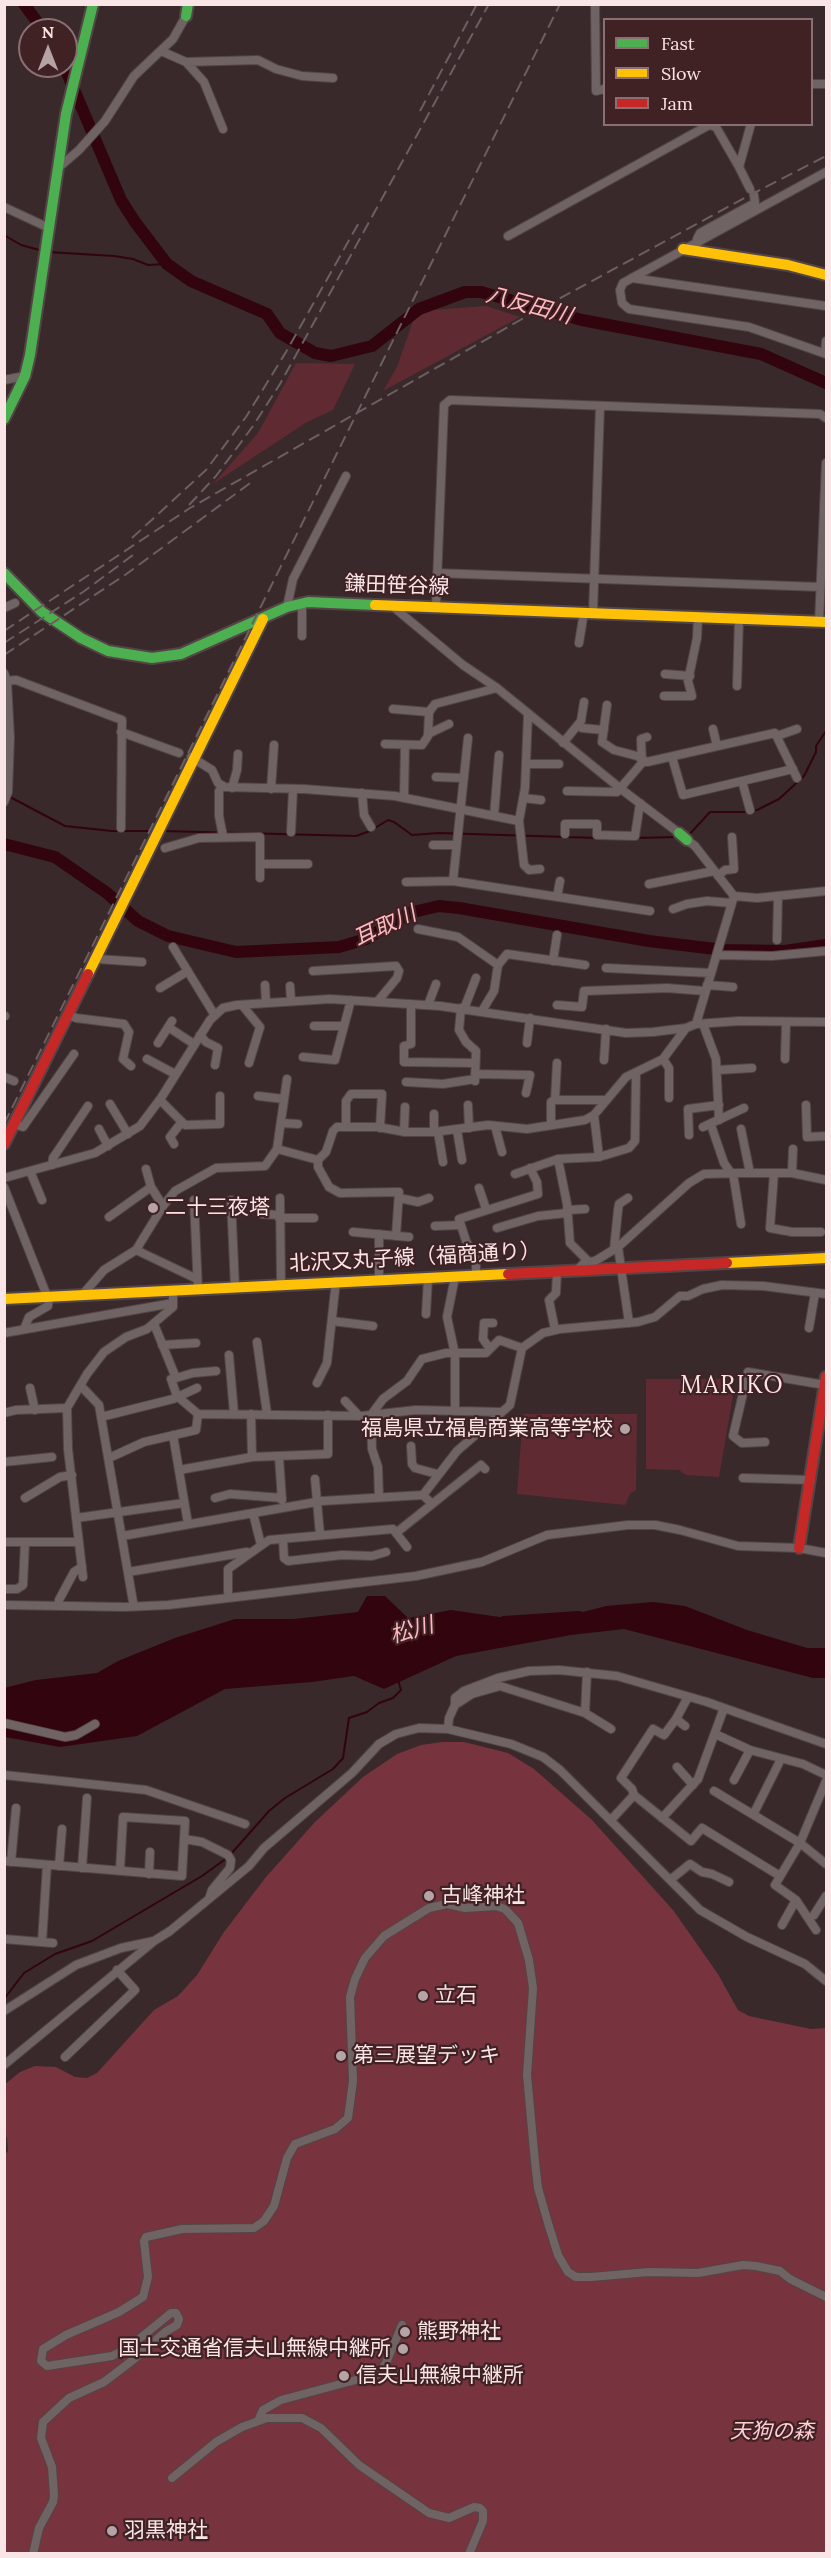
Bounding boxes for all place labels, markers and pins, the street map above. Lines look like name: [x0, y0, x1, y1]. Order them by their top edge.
place label: 二十三夜塔: [165, 1195, 270, 1221]
marker: 二十三夜塔: [146, 1201, 160, 1215]
place label: 福島県立福島商業高等学校: [361, 1416, 613, 1442]
marker: 福島県立福島商業高等学校: [618, 1422, 632, 1436]
place label: 古峰神社: [441, 1883, 525, 1909]
marker: 古峰神社: [422, 1889, 436, 1903]
place label: 立石: [435, 1983, 477, 2009]
marker: 立石: [416, 1989, 430, 2003]
place label: 第三展望デッキ: [353, 2043, 500, 2069]
marker: 第三展望デッキ: [334, 2049, 348, 2063]
place label: 熊野神社: [417, 2319, 501, 2345]
marker: 熊野神社: [398, 2325, 412, 2339]
place label: 国土交通省信夫山無線中継所: [118, 2336, 391, 2362]
marker: 国土交通省信夫山無線中継所: [396, 2342, 410, 2356]
place label: 信夫山無線中継所: [356, 2363, 524, 2389]
marker: 信夫山無線中継所: [337, 2369, 351, 2383]
place label: 羽黒神社: [124, 2518, 208, 2544]
marker: 羽黒神社: [105, 2524, 119, 2538]

